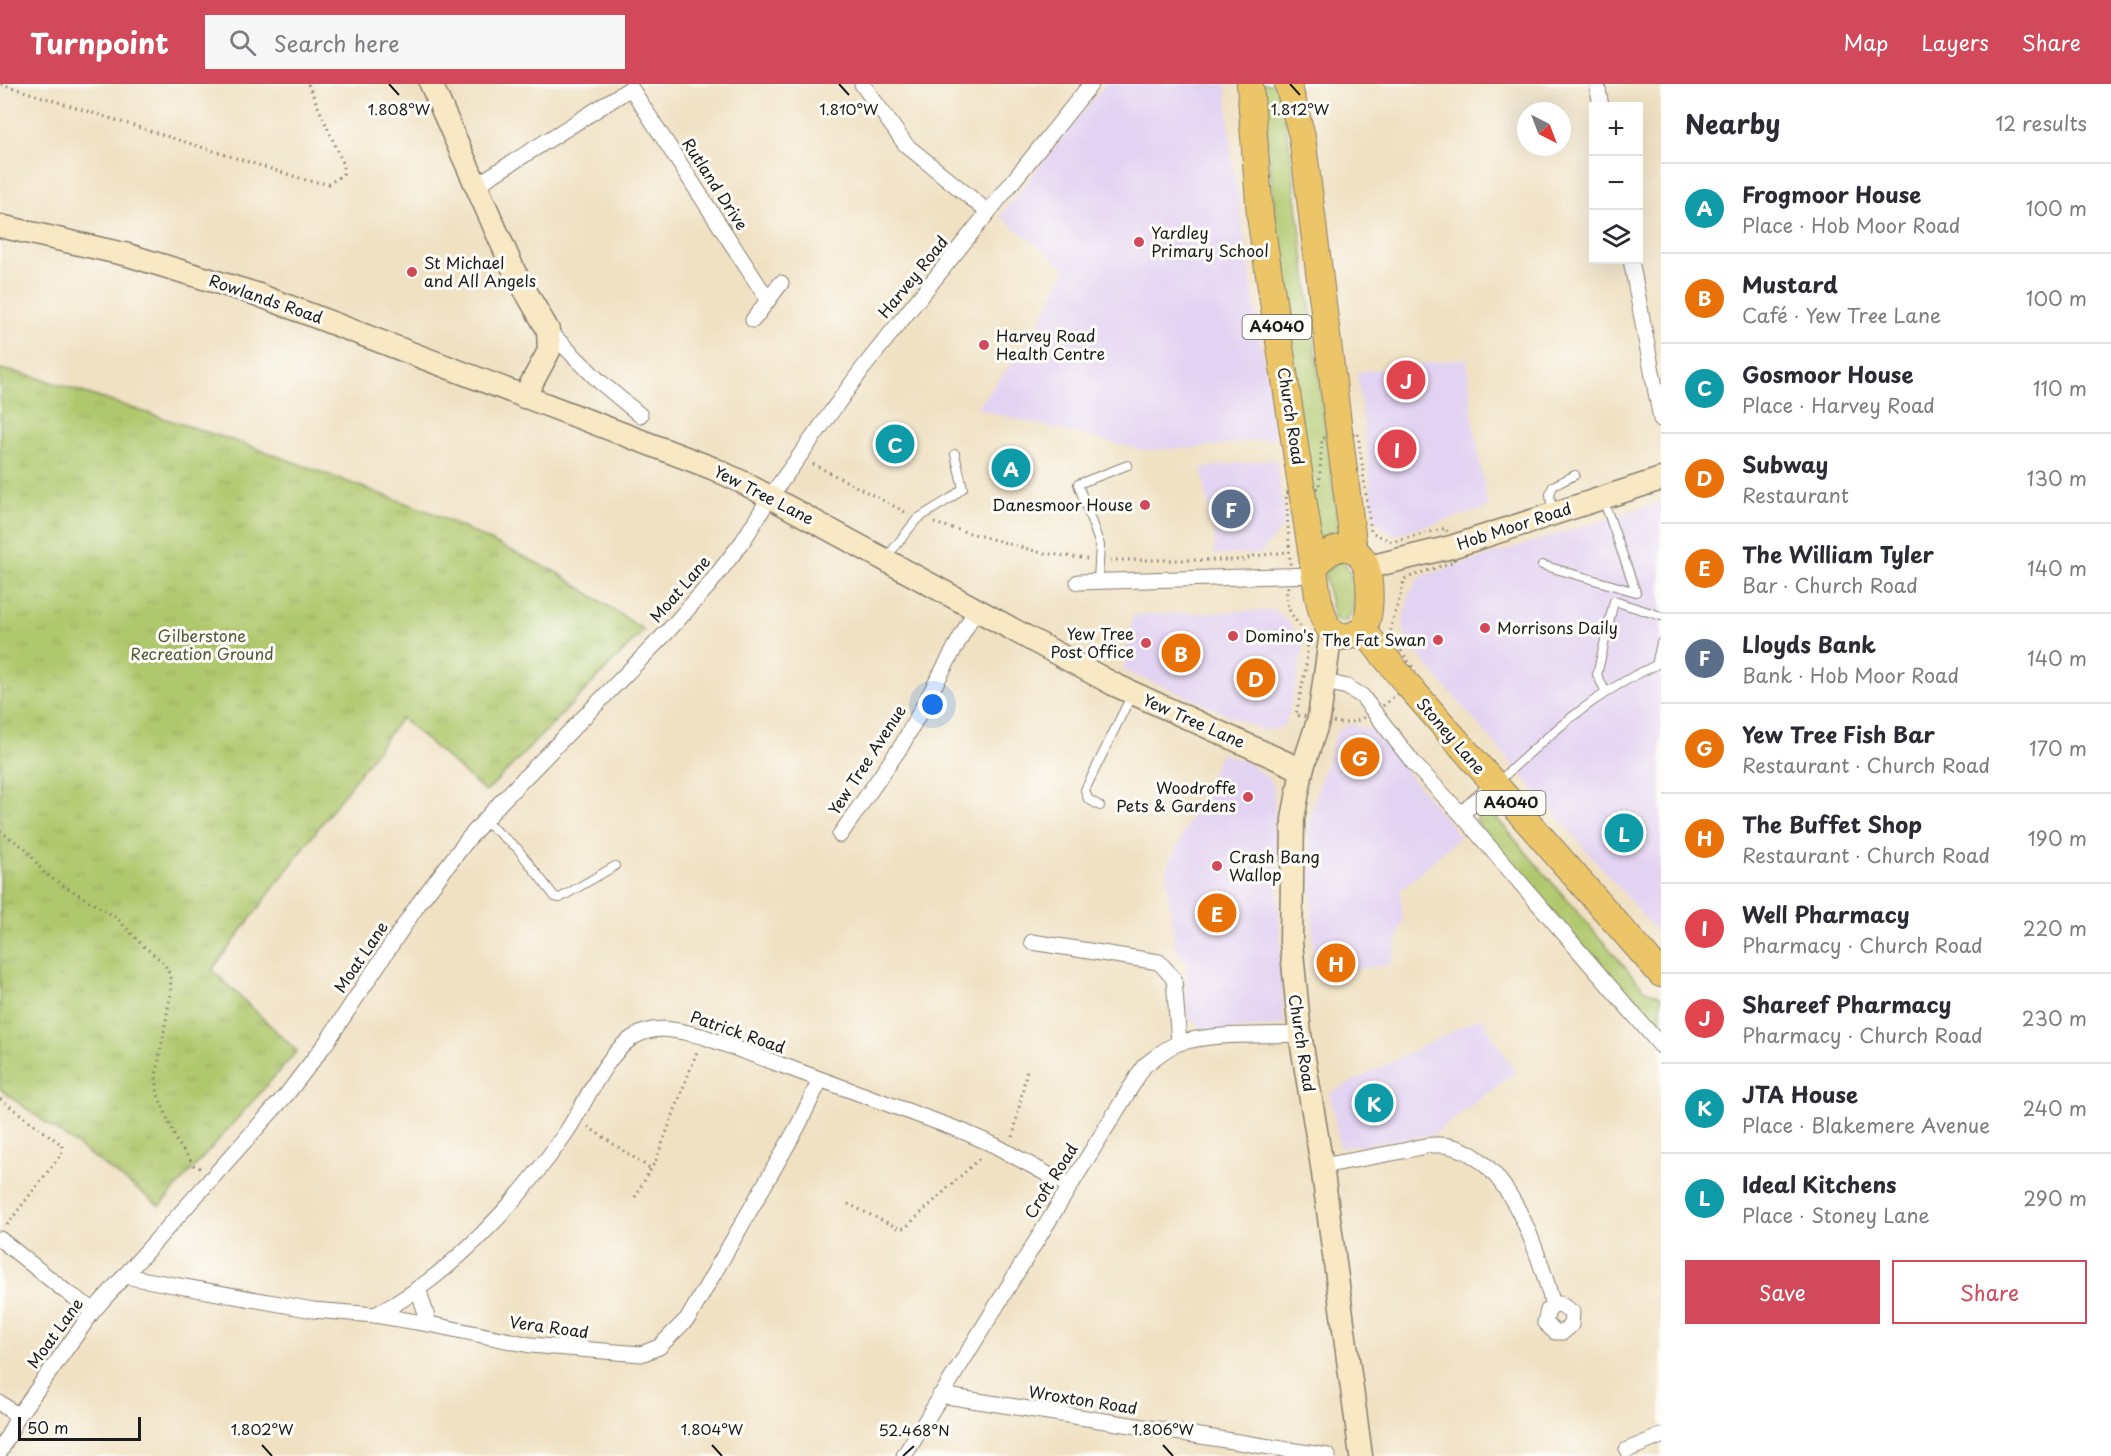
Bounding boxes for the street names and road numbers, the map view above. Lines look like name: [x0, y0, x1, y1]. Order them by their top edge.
street label: Rutland Drive: [677, 133, 755, 234]
street label: Harvey Road: [872, 230, 953, 323]
street label: Rowlands Road: [206, 267, 326, 329]
road number: A4040: [1242, 315, 1312, 339]
street label: Church Road: [1272, 365, 1312, 466]
street label: Yew Tree Lane: [710, 459, 819, 530]
street label: Hob Moor Road: [1453, 495, 1574, 555]
street label: Moat Lane: [643, 550, 715, 627]
street label: Yew Tree Lane: [1139, 687, 1249, 753]
street label: Stoney Lane: [1412, 692, 1492, 779]
street label: Yew Tree Avenue: [822, 699, 911, 819]
road number: A4040: [1476, 791, 1546, 815]
street label: Moat Lane: [327, 916, 393, 997]
street label: Church Road: [1283, 992, 1323, 1093]
street label: Patrick Road: [688, 1004, 789, 1058]
street label: Croft Road: [1018, 1138, 1083, 1223]
street label: Moat Lane: [20, 1292, 88, 1373]
street label: Vera Road: [508, 1309, 590, 1343]
street label: Wroxton Road: [1027, 1379, 1139, 1419]

